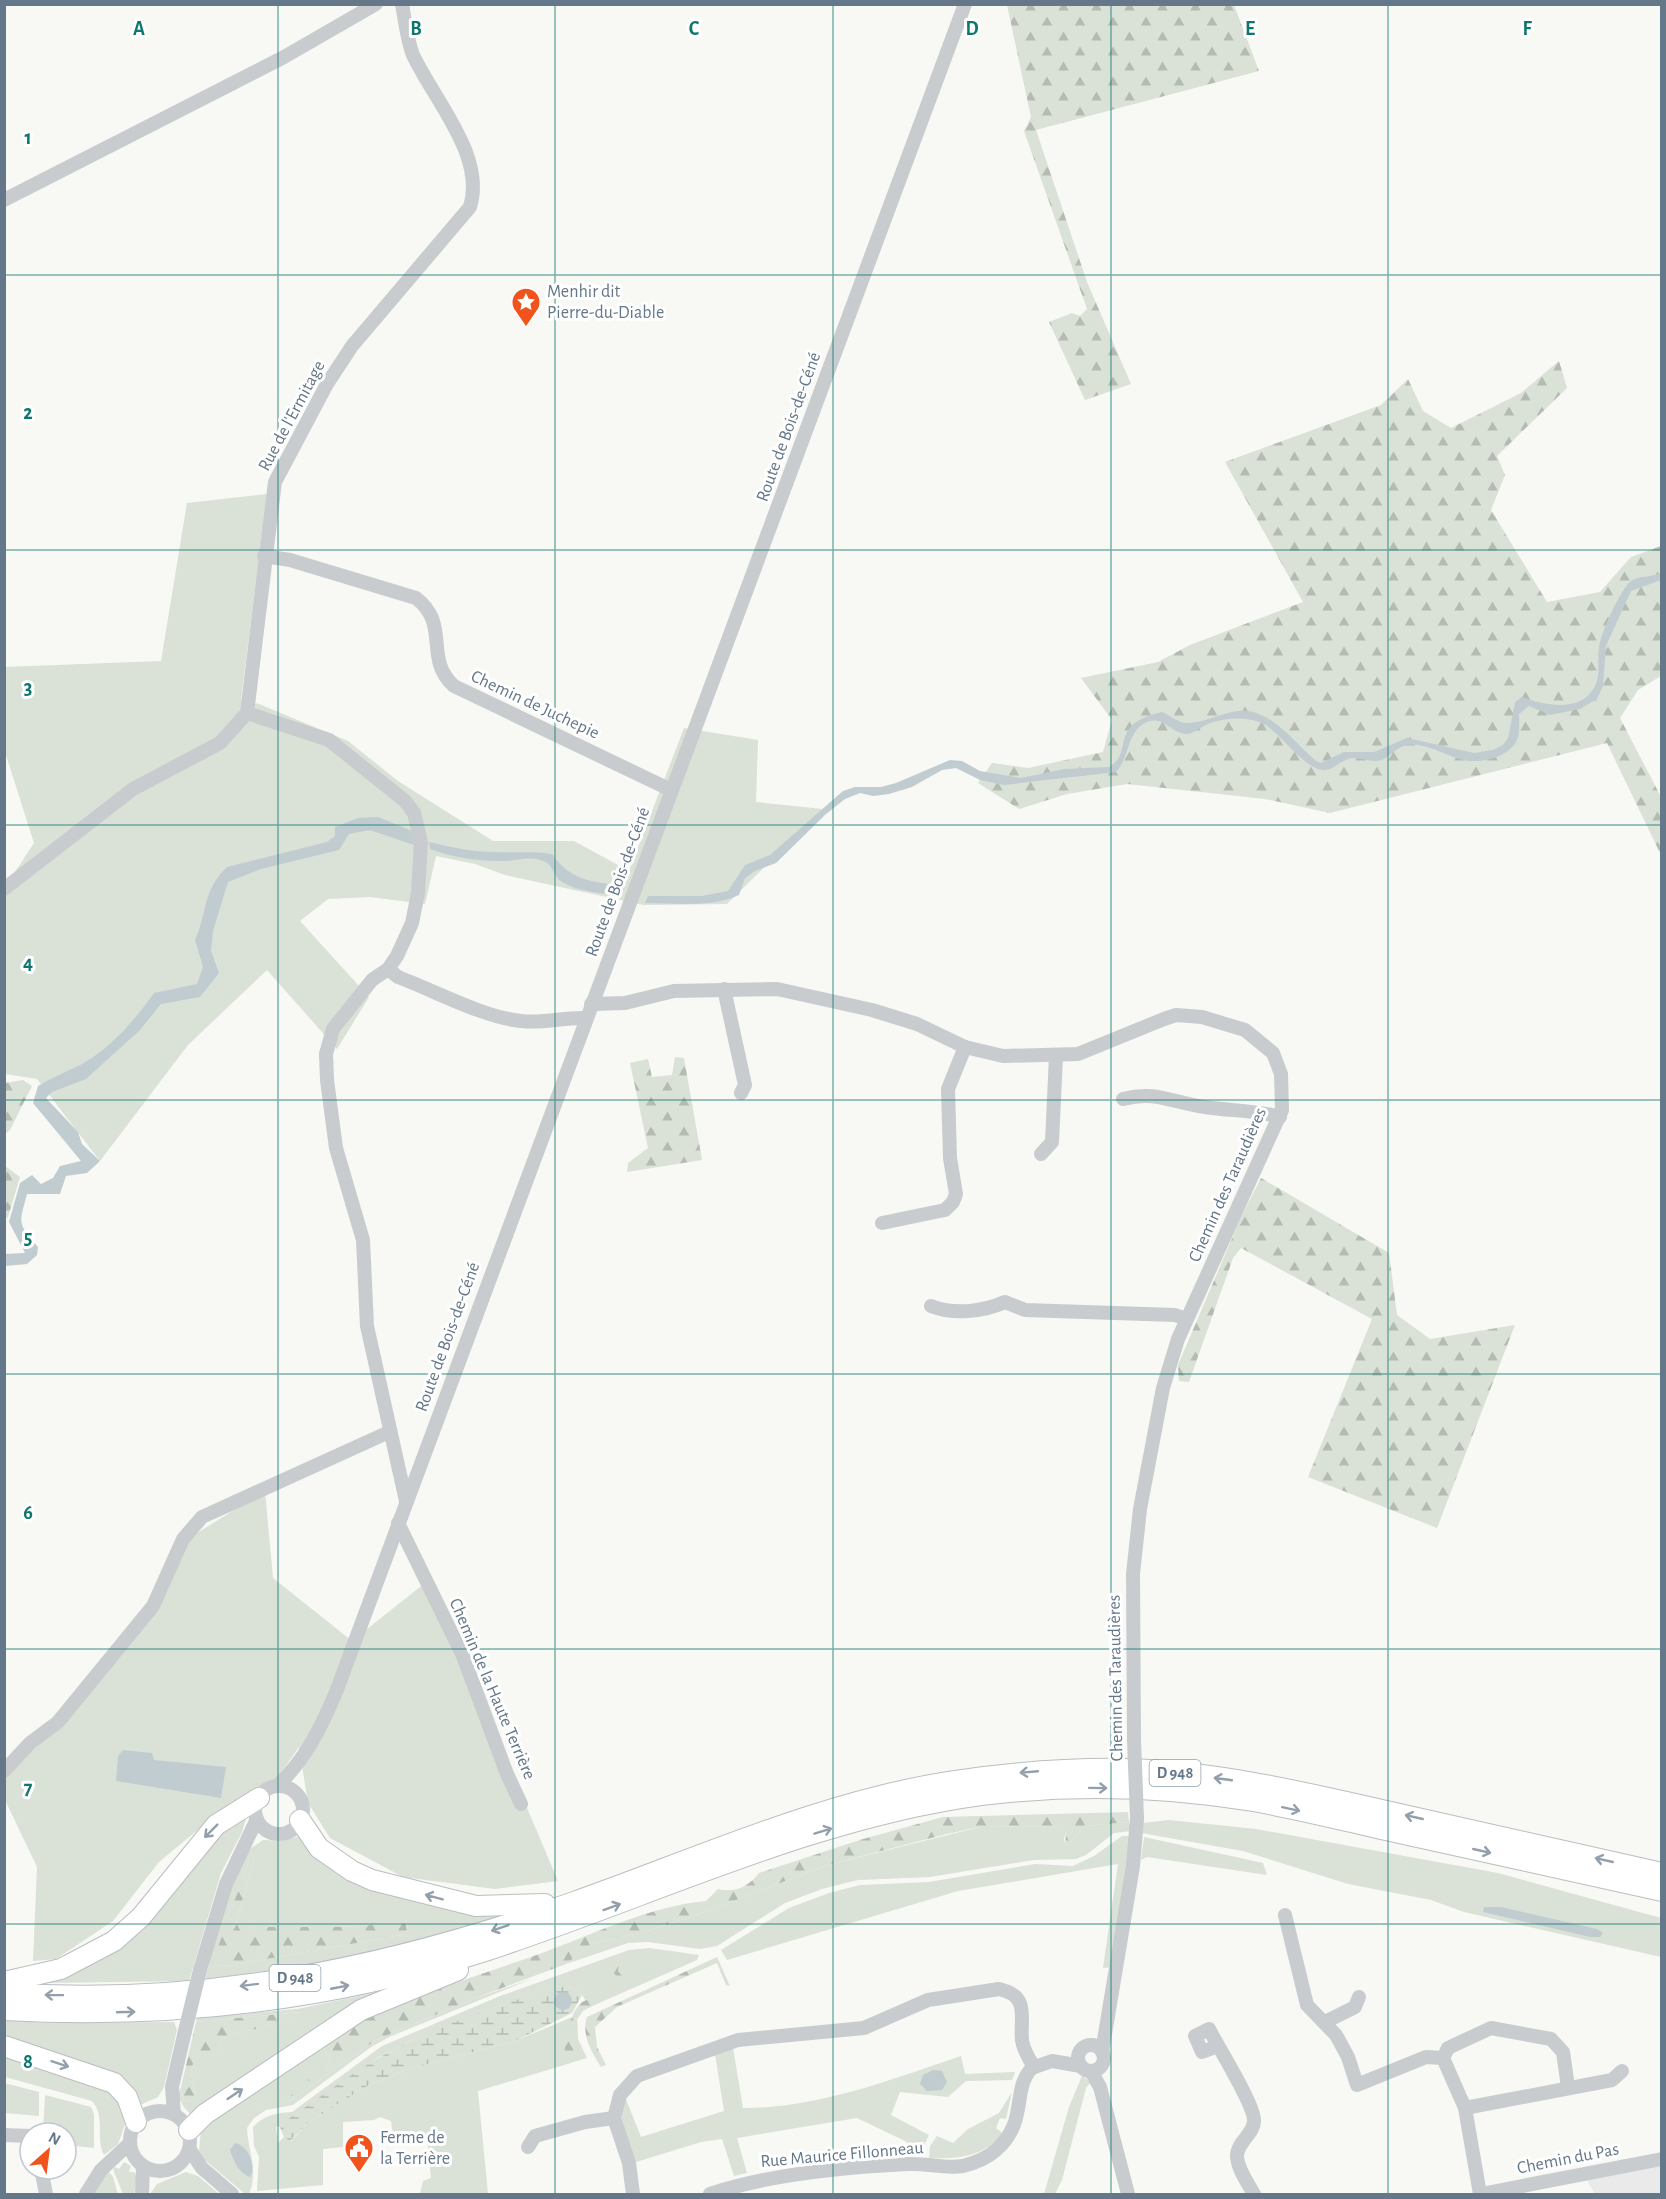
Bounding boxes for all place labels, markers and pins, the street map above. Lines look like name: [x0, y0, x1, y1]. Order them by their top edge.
place label: Menhir dit Pierre-du-Diable: [547, 283, 664, 322]
place icon: Menhir dit Pierre-du-Diable: [510, 286, 542, 328]
place label: Ferme de la Terrière: [380, 2129, 450, 2168]
public building icon: Ferme de la Terrière: [343, 2132, 375, 2174]

